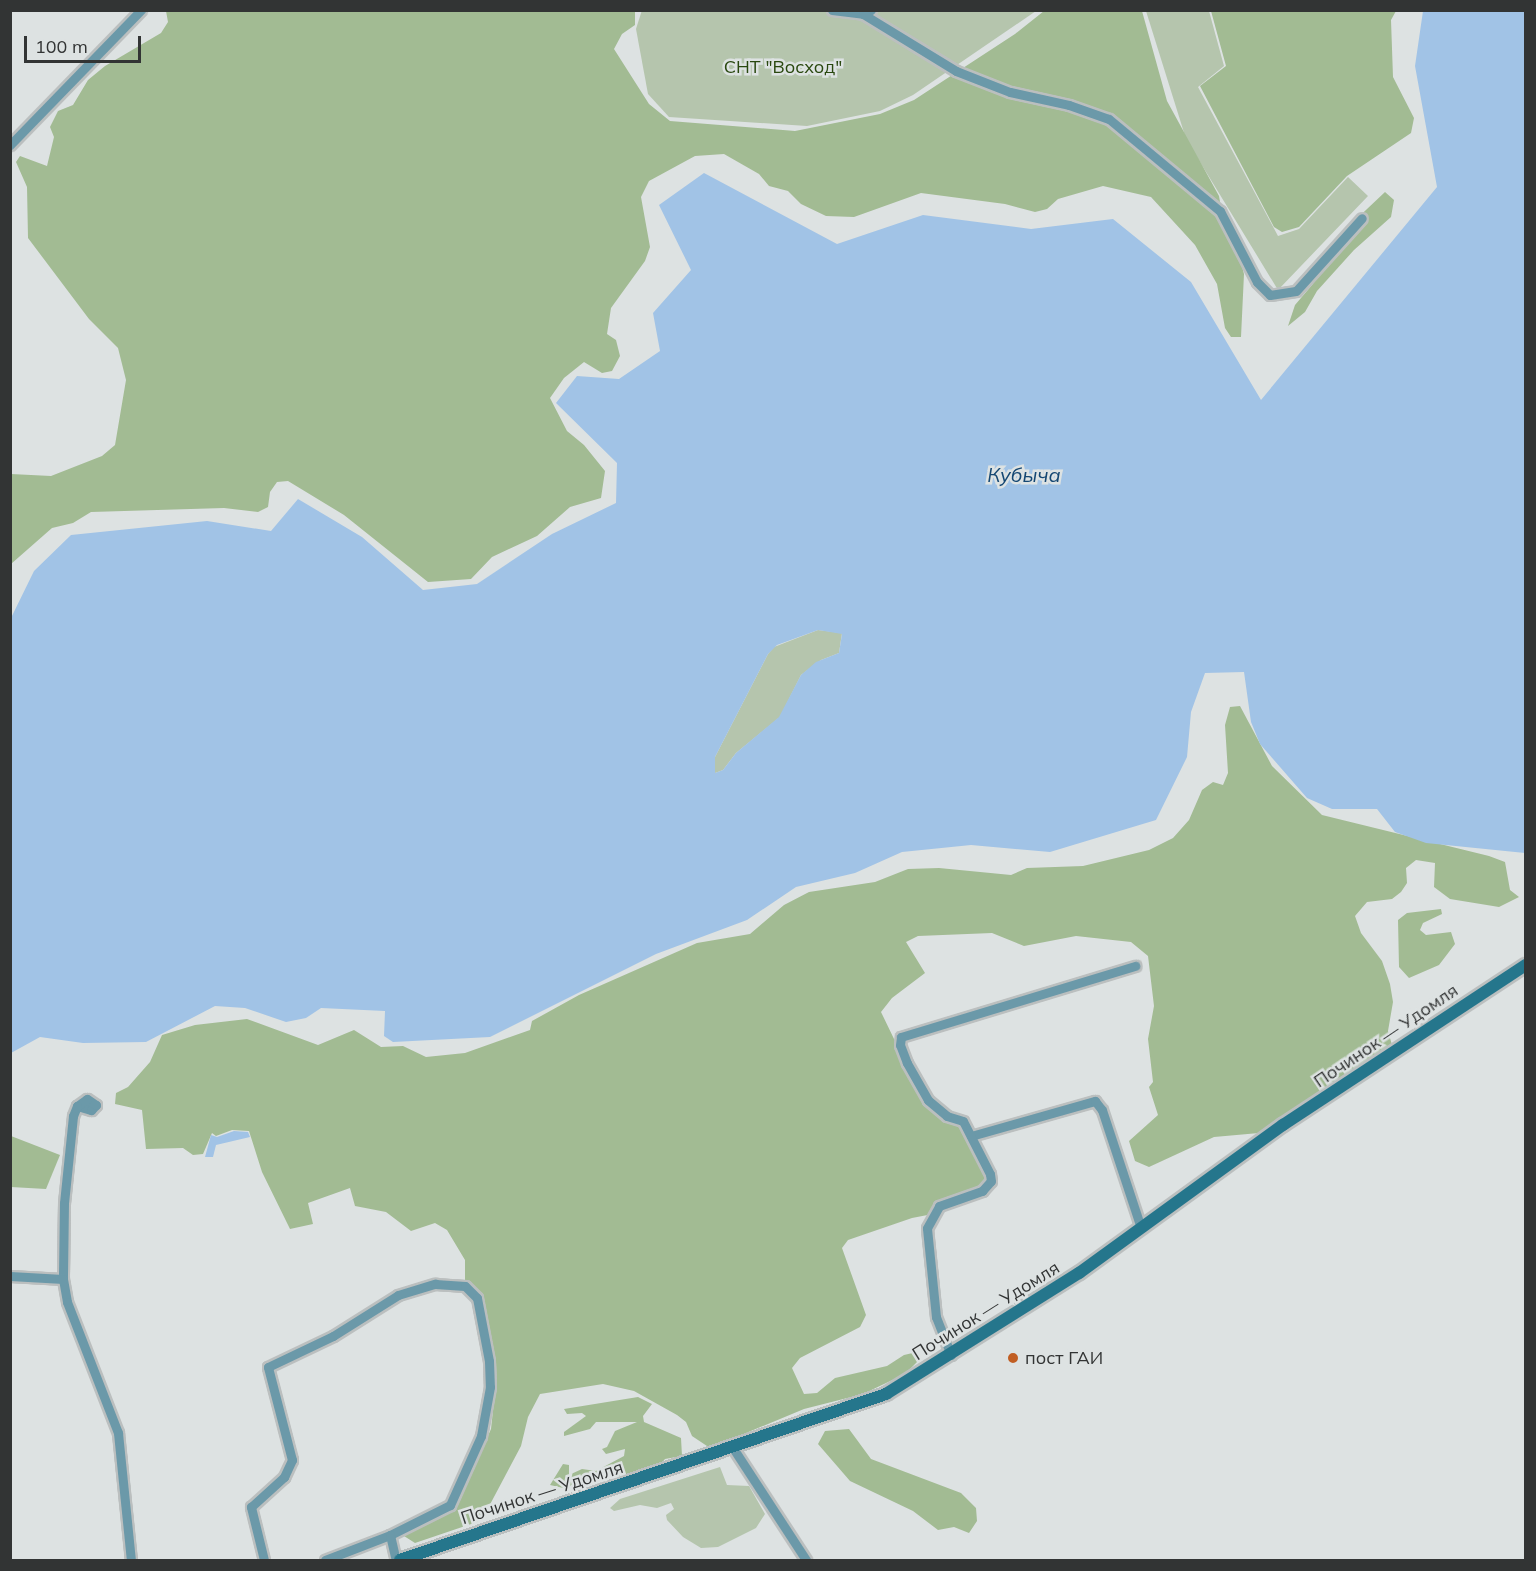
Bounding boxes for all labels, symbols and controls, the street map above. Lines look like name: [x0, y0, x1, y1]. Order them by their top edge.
scale bar: [27, 24, 144, 62]
text: 100 m: [35, 35, 88, 58]
park label: СНТ "Восход": [724, 56, 842, 78]
water label: Кубыча: [987, 462, 1061, 486]
street label: Починок — Удомля: [1310, 980, 1462, 1092]
street label: Починок — Удомля: [908, 1257, 1064, 1365]
place label: пост ГАИ: [1025, 1347, 1103, 1369]
marker: пост ГАИ: [1006, 1351, 1020, 1365]
street label: Починок — Удомля: [458, 1457, 626, 1529]

